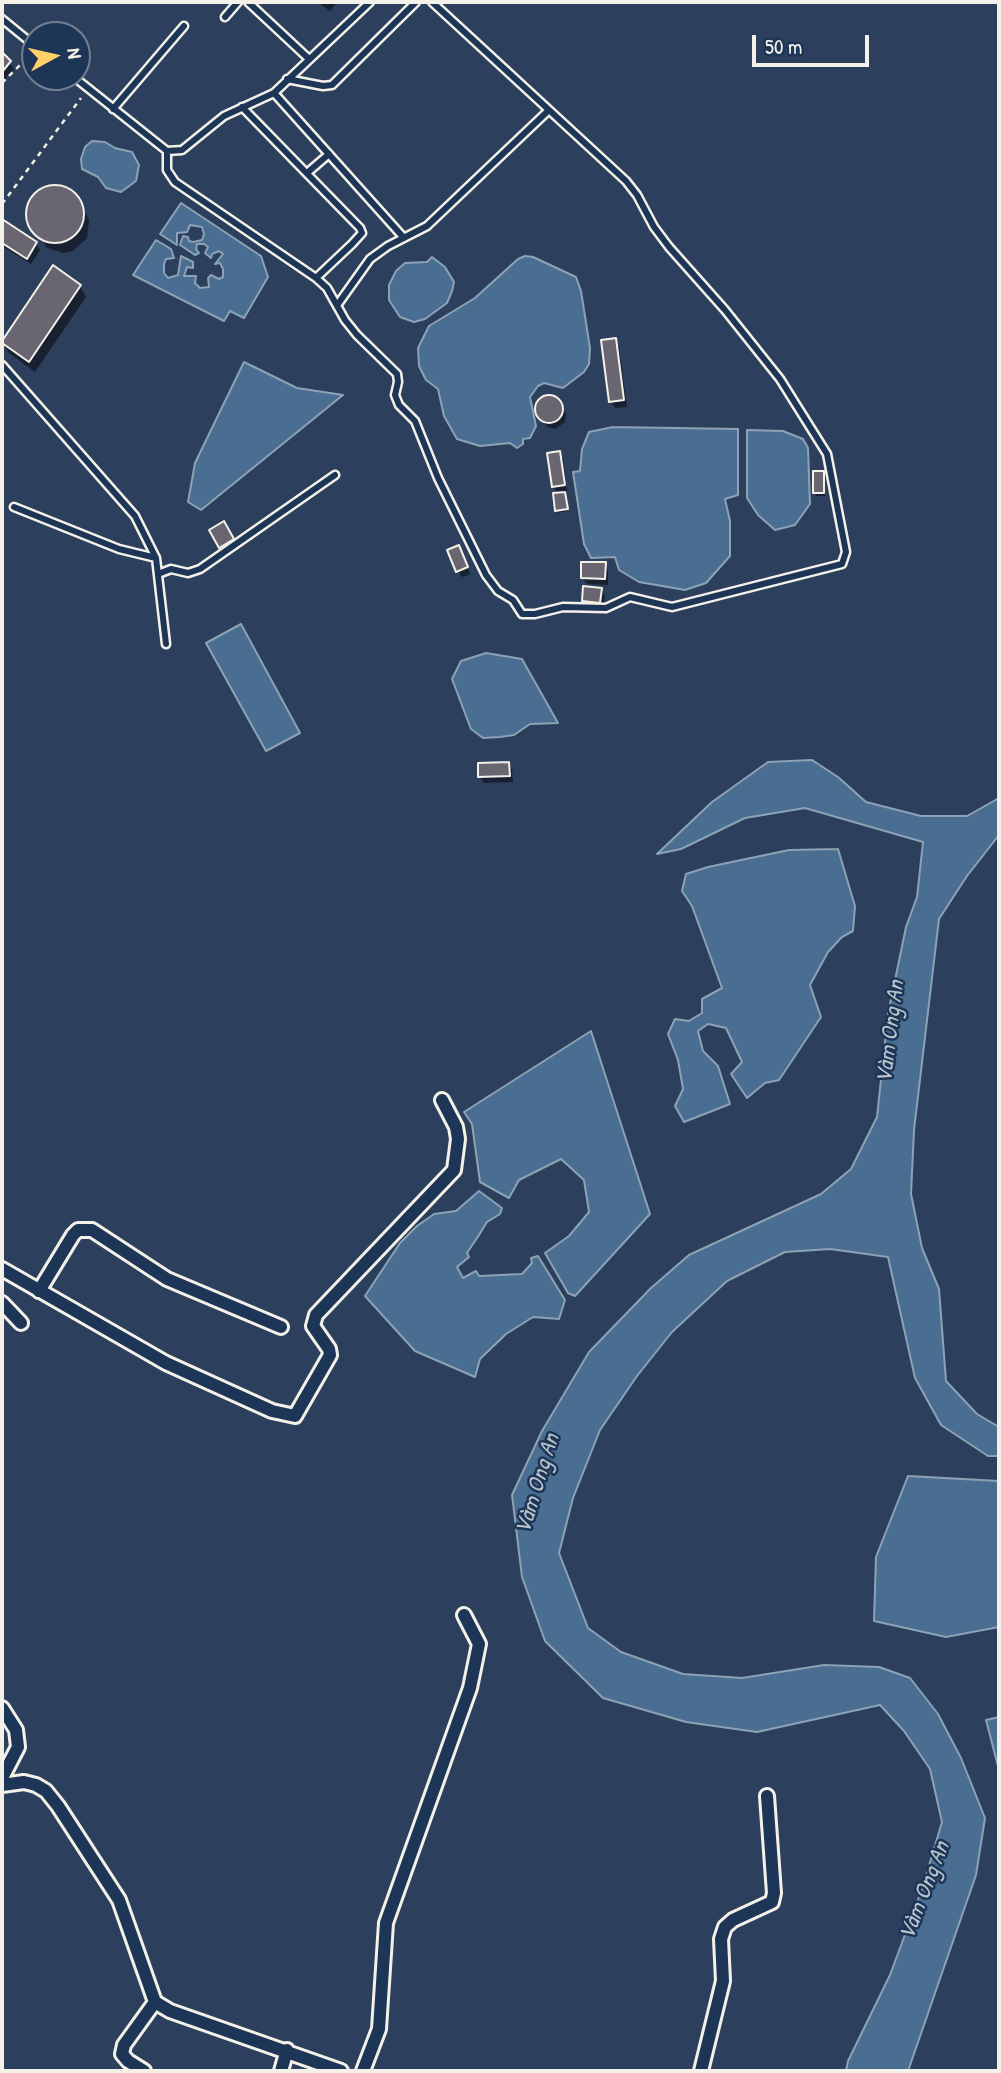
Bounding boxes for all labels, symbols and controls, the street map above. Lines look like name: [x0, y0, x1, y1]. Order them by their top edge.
north arrow: [21, 21, 91, 91]
scale bar: [756, 21, 873, 65]
text: 50 m: [765, 32, 802, 61]
text: N: [61, 47, 88, 60]
water label: Vàm Ong An: [871, 979, 911, 1085]
water label: Vàm Ong An: [510, 1431, 566, 1537]
water label: Vàm Ong An: [894, 1838, 956, 1944]

